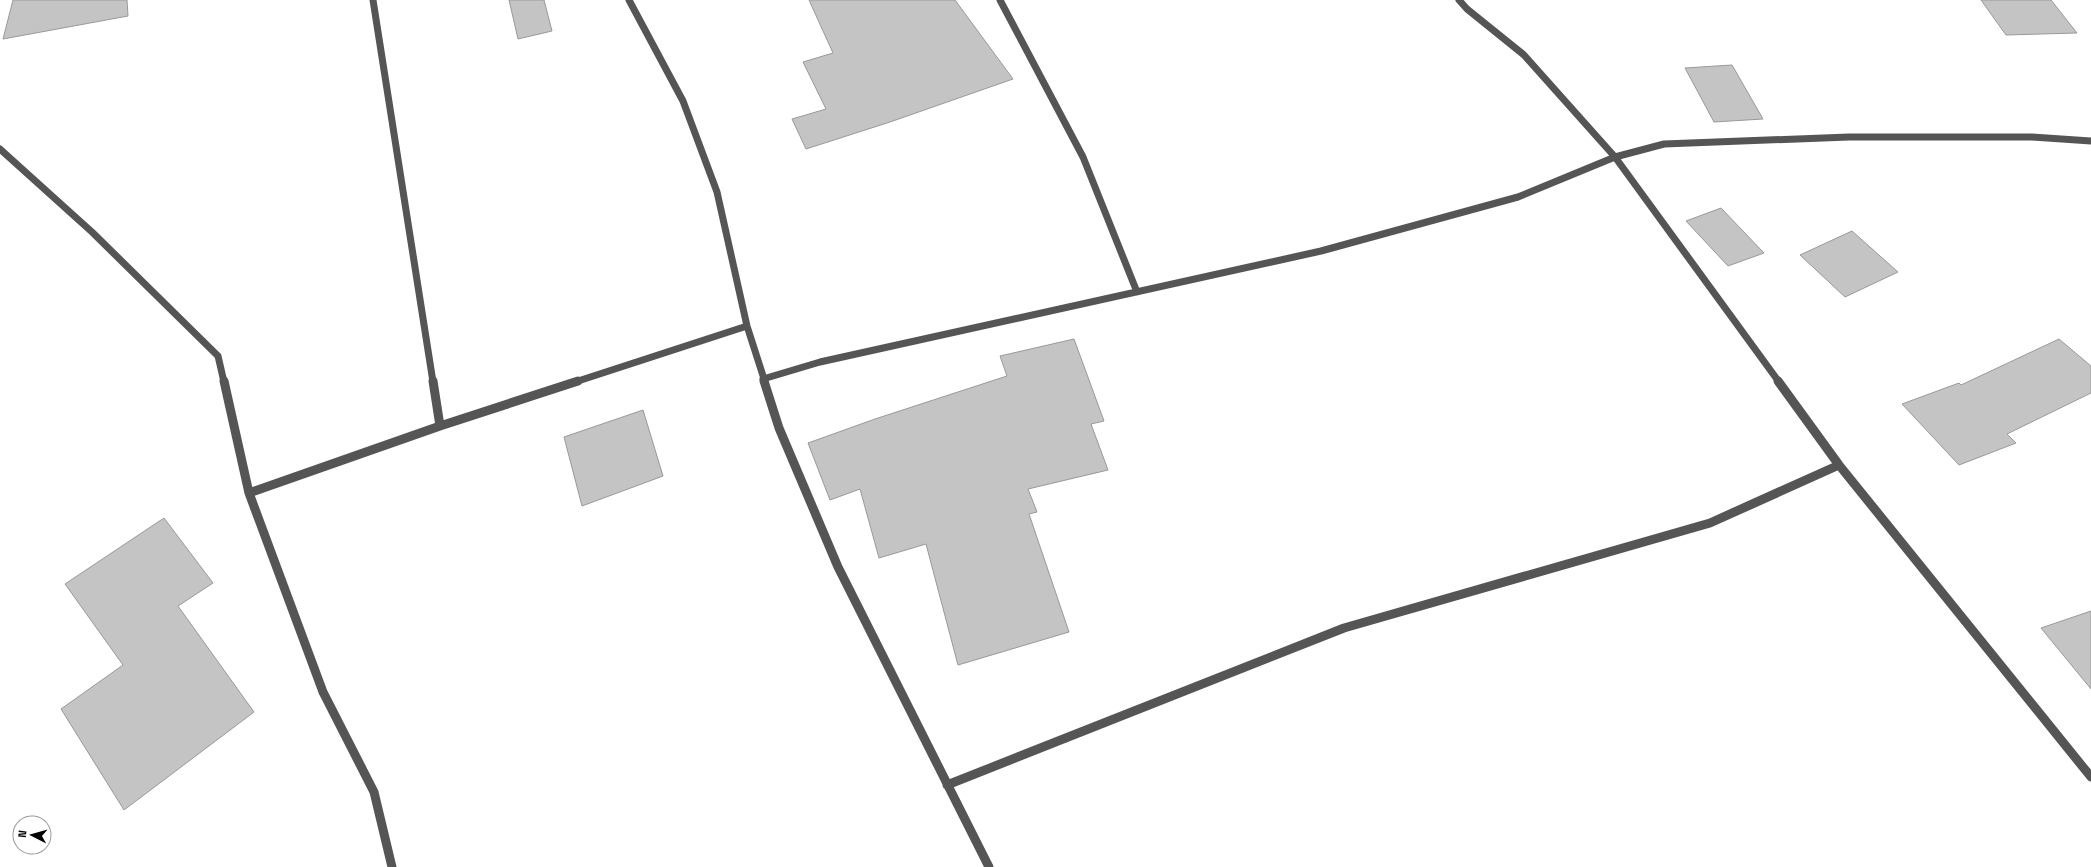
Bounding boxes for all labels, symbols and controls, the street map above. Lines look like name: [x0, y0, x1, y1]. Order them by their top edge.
north arrow: [12, 815, 52, 855]
text: N: [15, 830, 29, 838]

